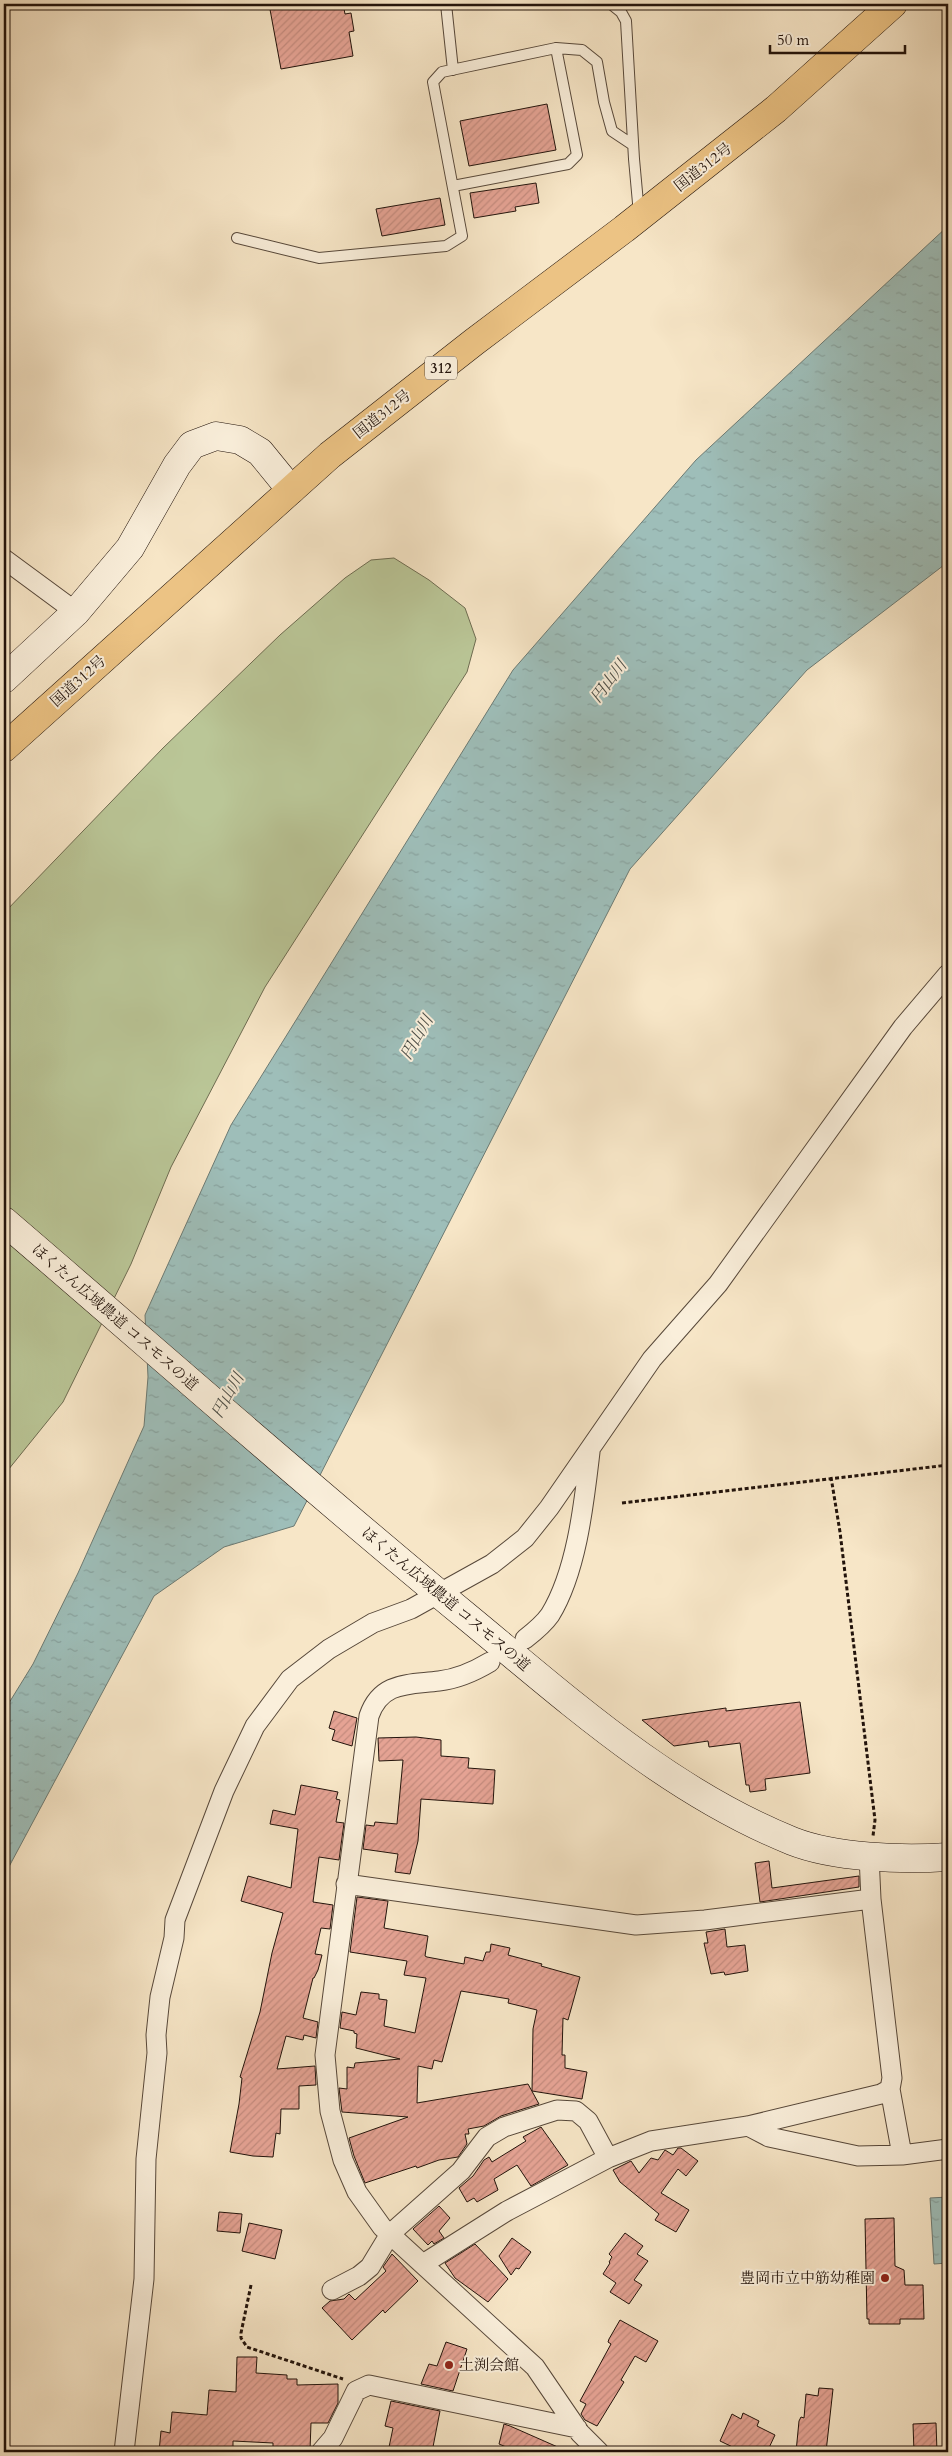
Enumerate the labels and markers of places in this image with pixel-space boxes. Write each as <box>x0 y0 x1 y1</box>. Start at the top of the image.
place label: 豊岡市立中筋幼稚園 <box>740 2268 875 2288</box>
marker: 豊岡市立中筋幼稚園 <box>879 2272 891 2284</box>
place label: 土渕会館 <box>459 2355 519 2375</box>
marker: 土渕会館 <box>443 2359 455 2371</box>

